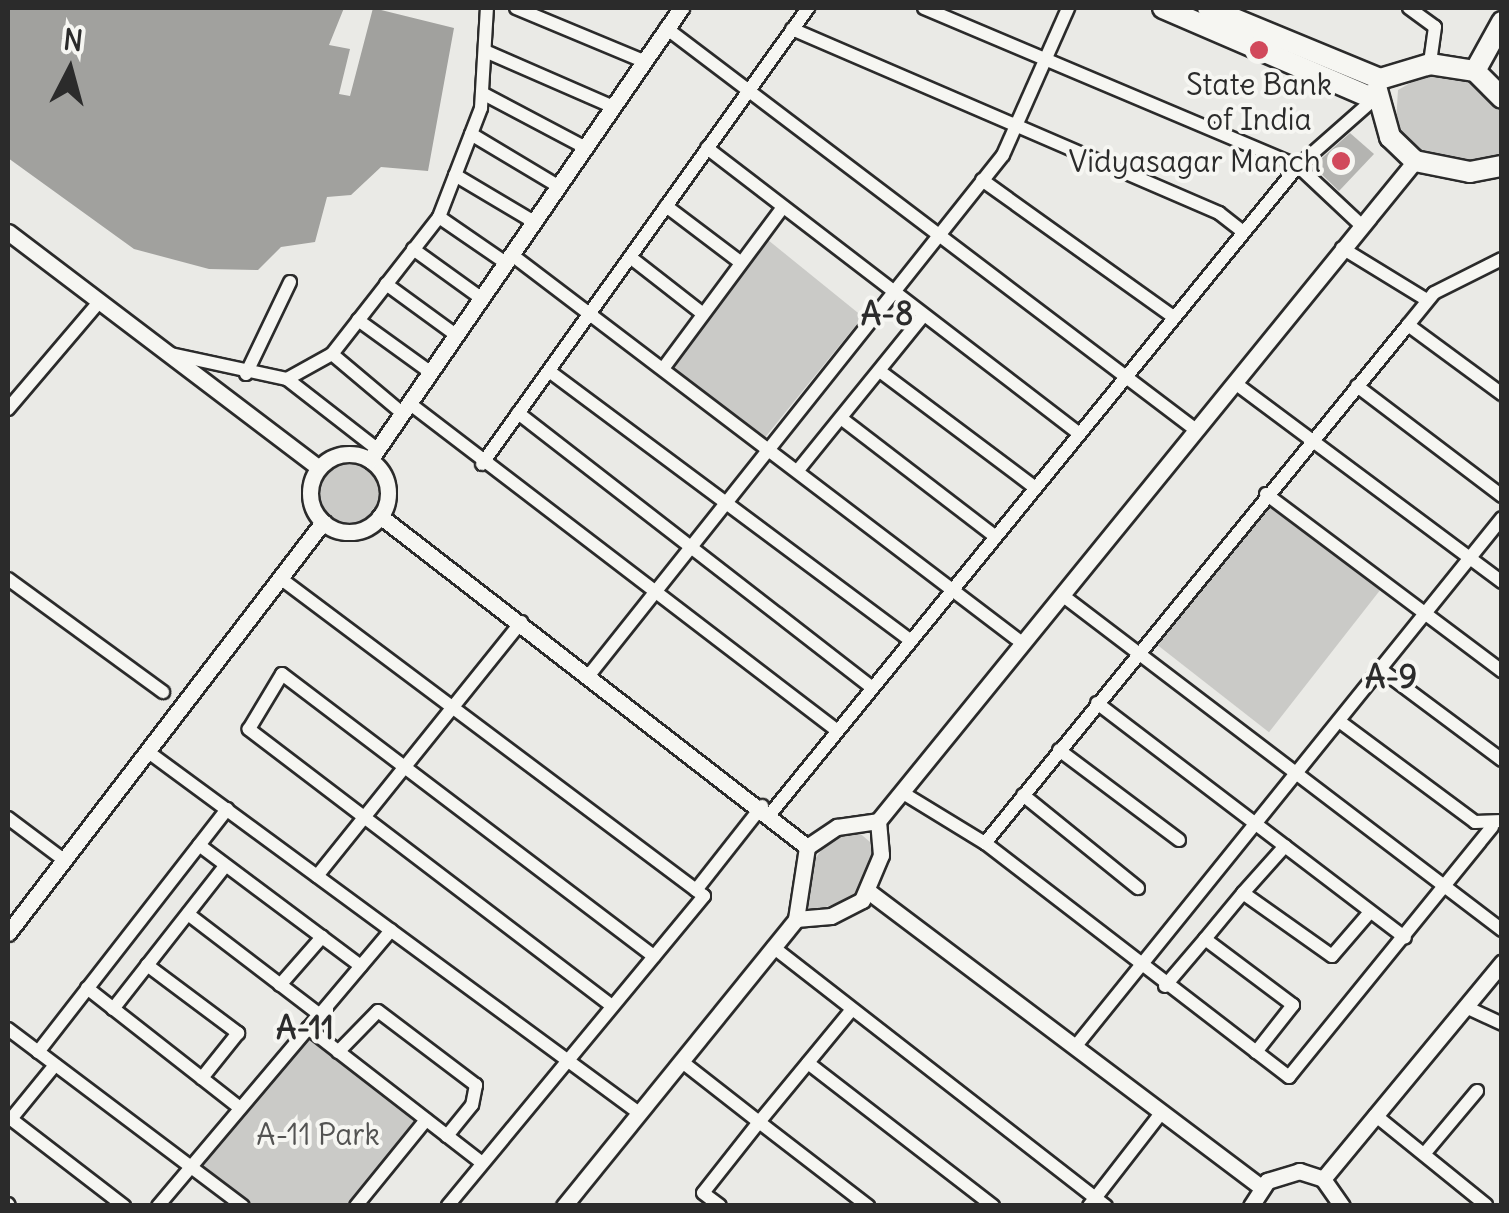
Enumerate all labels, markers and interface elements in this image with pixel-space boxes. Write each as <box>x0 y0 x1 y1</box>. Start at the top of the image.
north arrow <box>20 20 120 120</box>
text: N <box>62 21 85 59</box>
marker: State Bank of India <box>1248 39 1270 61</box>
place label: State Bank of India <box>1186 66 1332 136</box>
place label: Vidyasagar Manch <box>1069 143 1321 179</box>
marker: Vidyasagar Manch <box>1330 150 1352 172</box>
district label: A-8 <box>861 295 913 333</box>
district label: A-9 <box>1365 658 1417 696</box>
district label: A-11 <box>276 1009 334 1047</box>
park label: A-11 Park <box>256 1116 380 1152</box>

